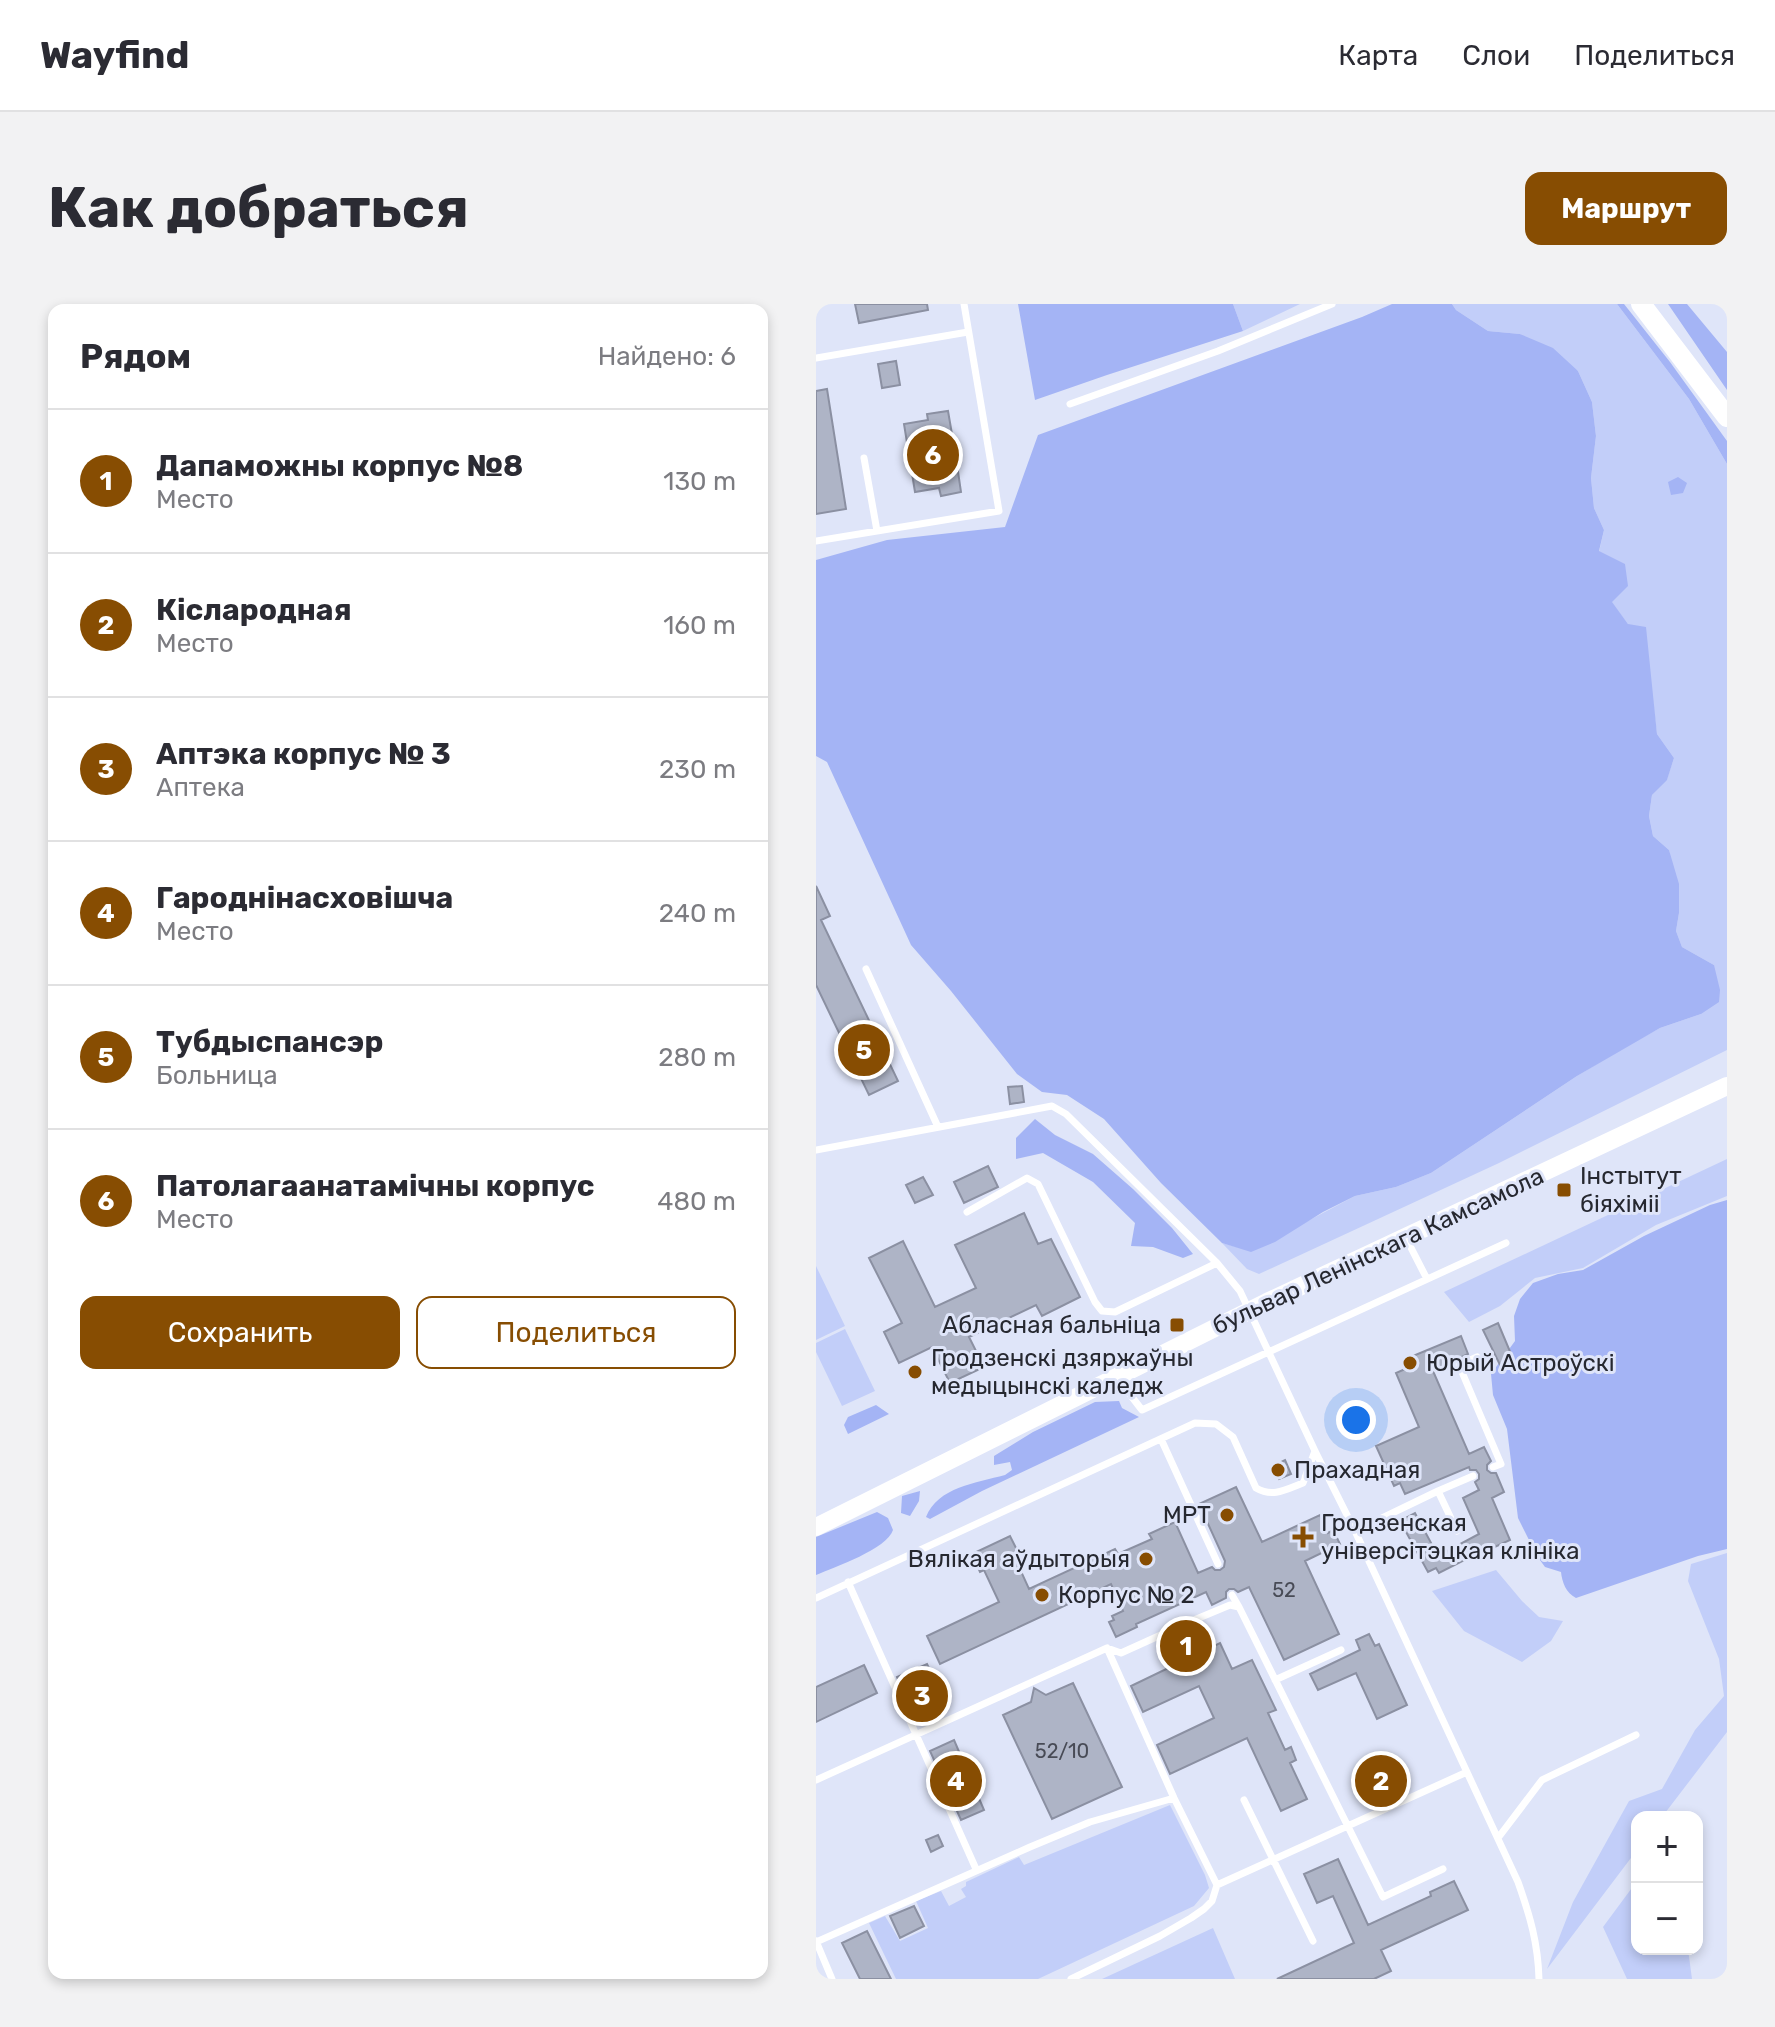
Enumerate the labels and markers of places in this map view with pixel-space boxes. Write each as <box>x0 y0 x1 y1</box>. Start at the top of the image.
pin: 6 <box>907 425 959 485</box>
pin: 5 <box>838 1020 890 1080</box>
place label: Інстытут біяхіміі <box>1580 1162 1681 1218</box>
marker: Інстытут біяхіміі <box>1555 1181 1573 1199</box>
place label: Абласная бальніца <box>942 1311 1161 1339</box>
marker: Абласная бальніца <box>1168 1316 1186 1334</box>
place label: Гродзенскі дзяржаўны медыцынскі каледж <box>931 1344 1193 1400</box>
place label: Юрый Астроўскі <box>1426 1349 1614 1377</box>
marker: Юрый Астроўскі <box>1401 1354 1419 1372</box>
marker: Гродзенскі дзяржаўны медыцынскі каледж <box>906 1363 924 1381</box>
place label: Прахадная <box>1294 1456 1420 1484</box>
marker: Прахадная <box>1269 1461 1287 1479</box>
place label: МРТ <box>1163 1501 1211 1529</box>
marker: МРТ <box>1218 1506 1236 1524</box>
place label: Гродзенская універсітэцкая клініка <box>1321 1509 1579 1565</box>
marker: Гродзенская універсітэцкая клініка <box>1292 1526 1314 1548</box>
place label: Вялікая аўдыторыя <box>908 1545 1130 1573</box>
marker: Вялікая аўдыторыя <box>1137 1550 1155 1568</box>
place label: Корпус № 2 <box>1058 1581 1195 1609</box>
marker: Корпус № 2 <box>1033 1586 1051 1604</box>
pin: 1 <box>1160 1616 1212 1676</box>
pin: 3 <box>896 1666 948 1726</box>
pin: 4 <box>930 1751 982 1811</box>
pin: 2 <box>1355 1751 1407 1811</box>

